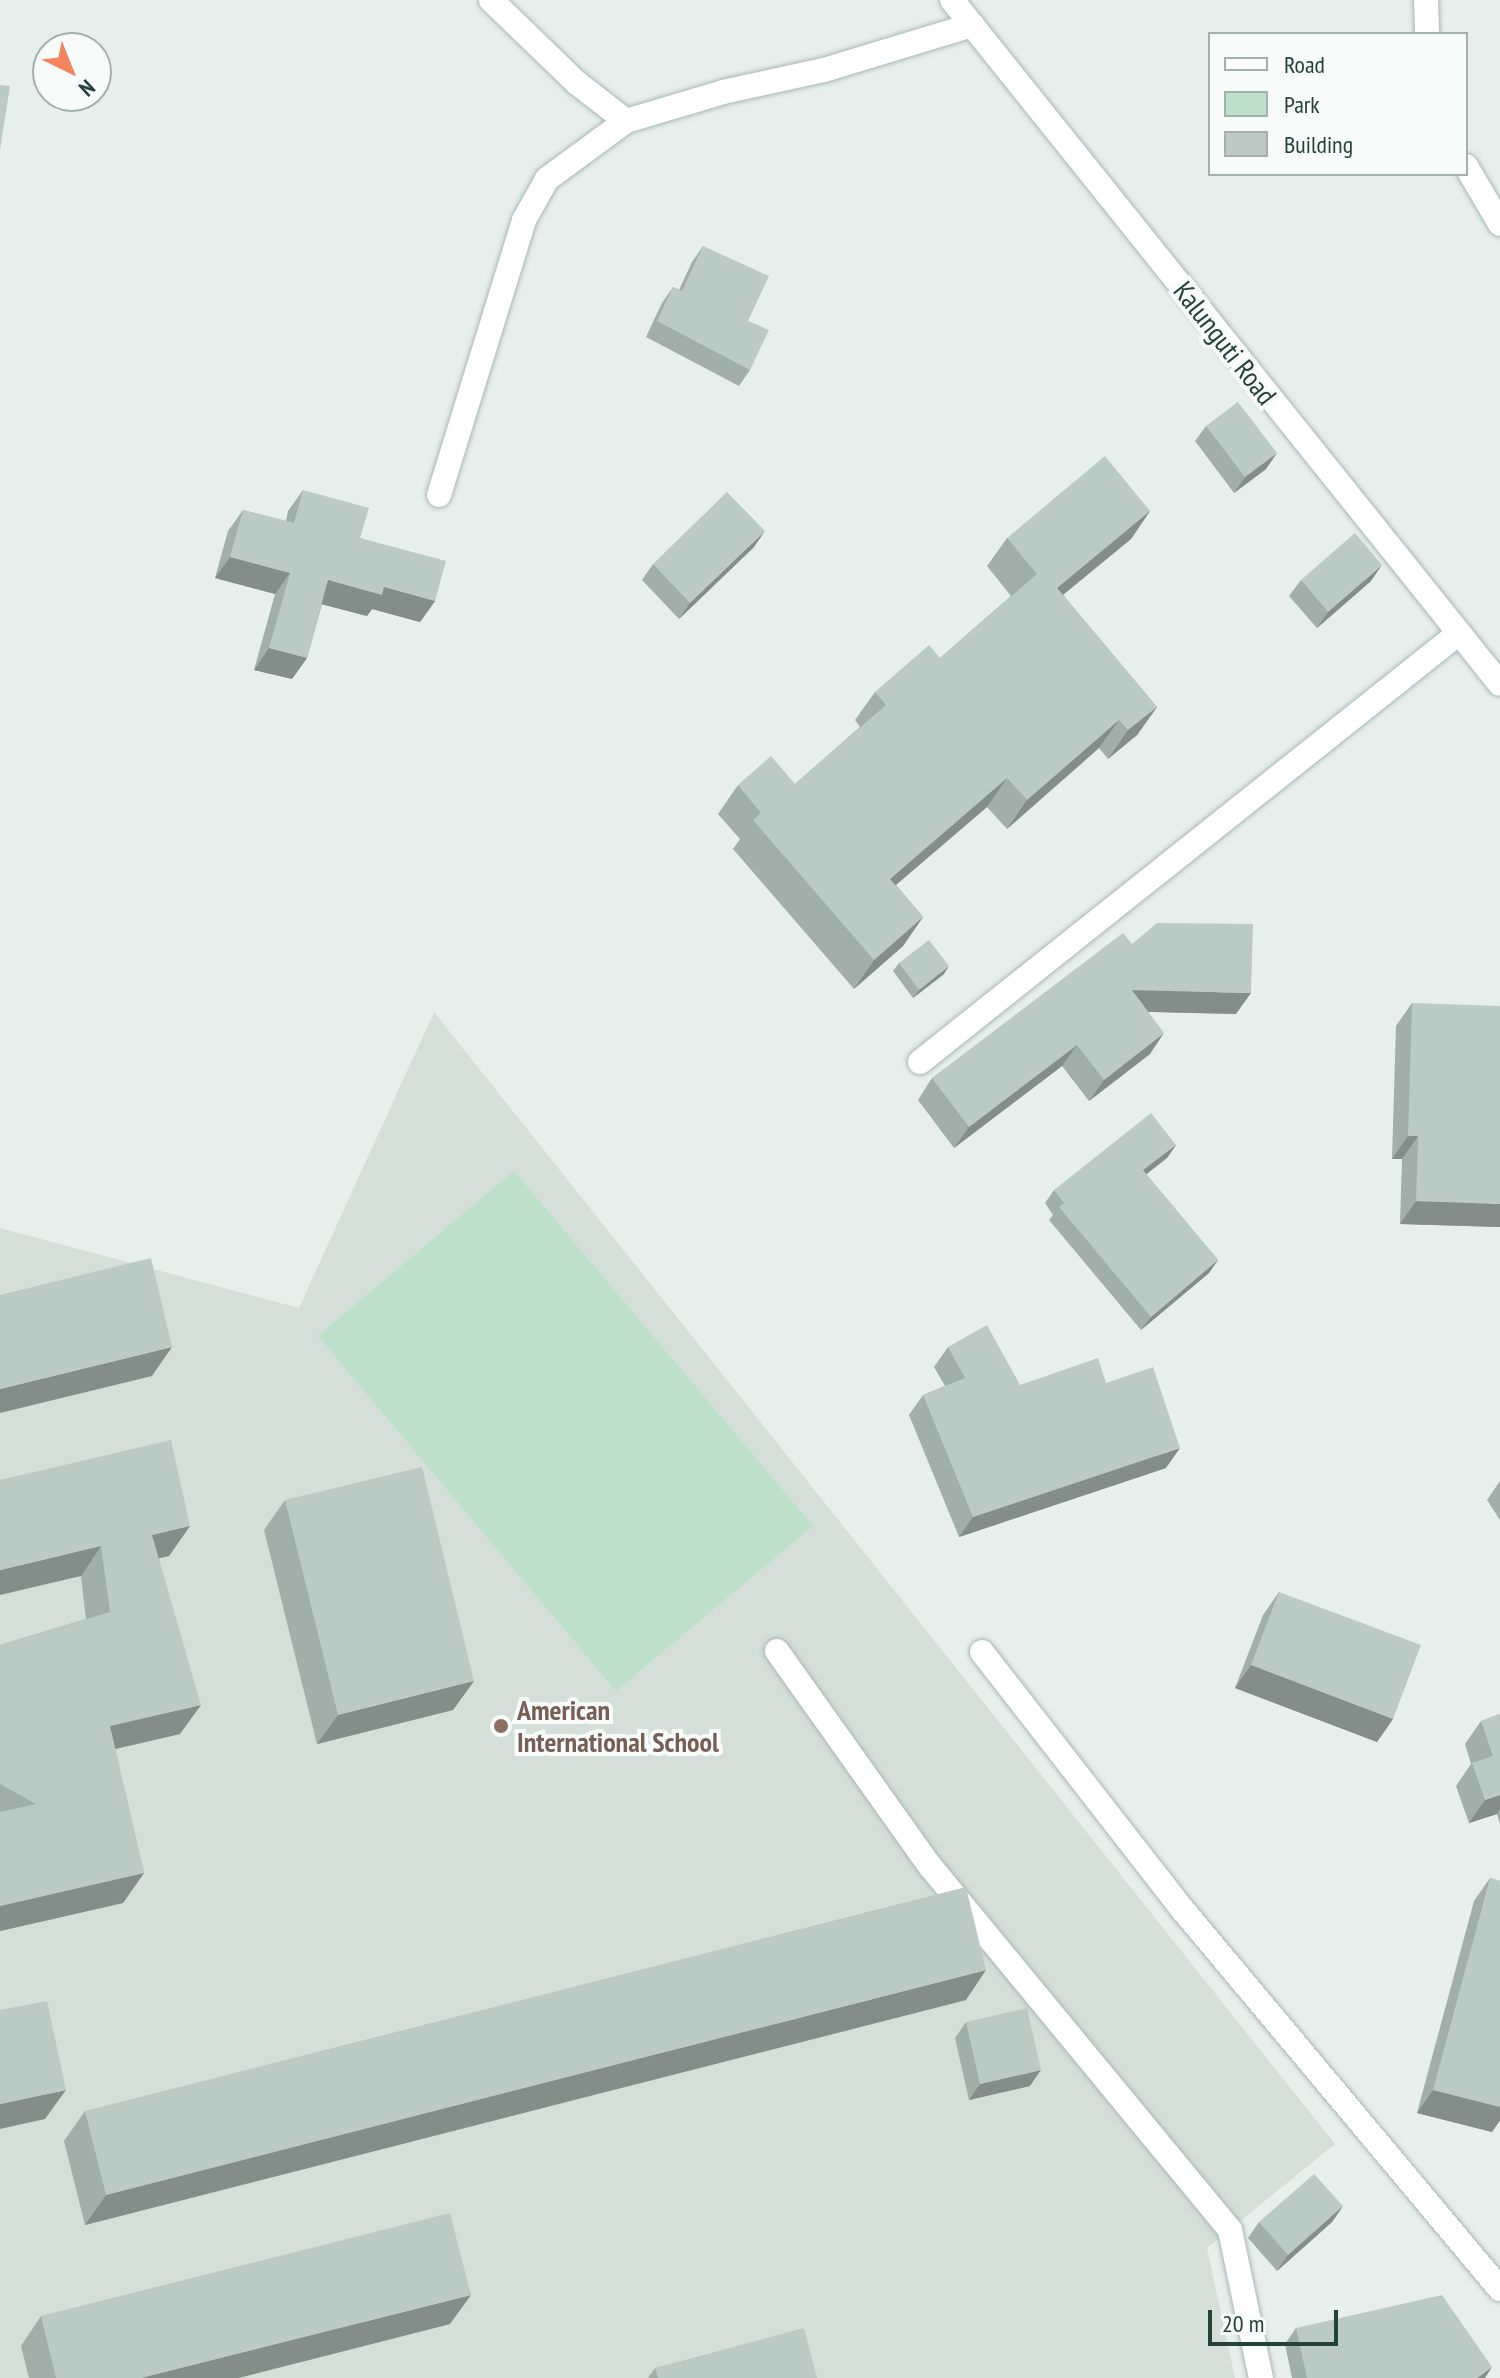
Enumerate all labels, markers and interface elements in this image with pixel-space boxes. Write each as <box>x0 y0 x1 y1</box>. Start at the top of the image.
north arrow <box>32 32 112 112</box>
legend <box>1208 32 1468 176</box>
text: Road <box>1284 49 1325 80</box>
text: N <box>73 74 101 102</box>
text: Park <box>1284 89 1320 120</box>
text: Building <box>1284 129 1353 160</box>
street label: Kalunguti Road <box>1166 275 1284 411</box>
place label: American International School <box>517 1693 719 1759</box>
marker: American International School <box>492 1717 510 1735</box>
scale bar <box>1212 2294 1342 2344</box>
text: 20 m <box>1222 2308 1264 2339</box>

